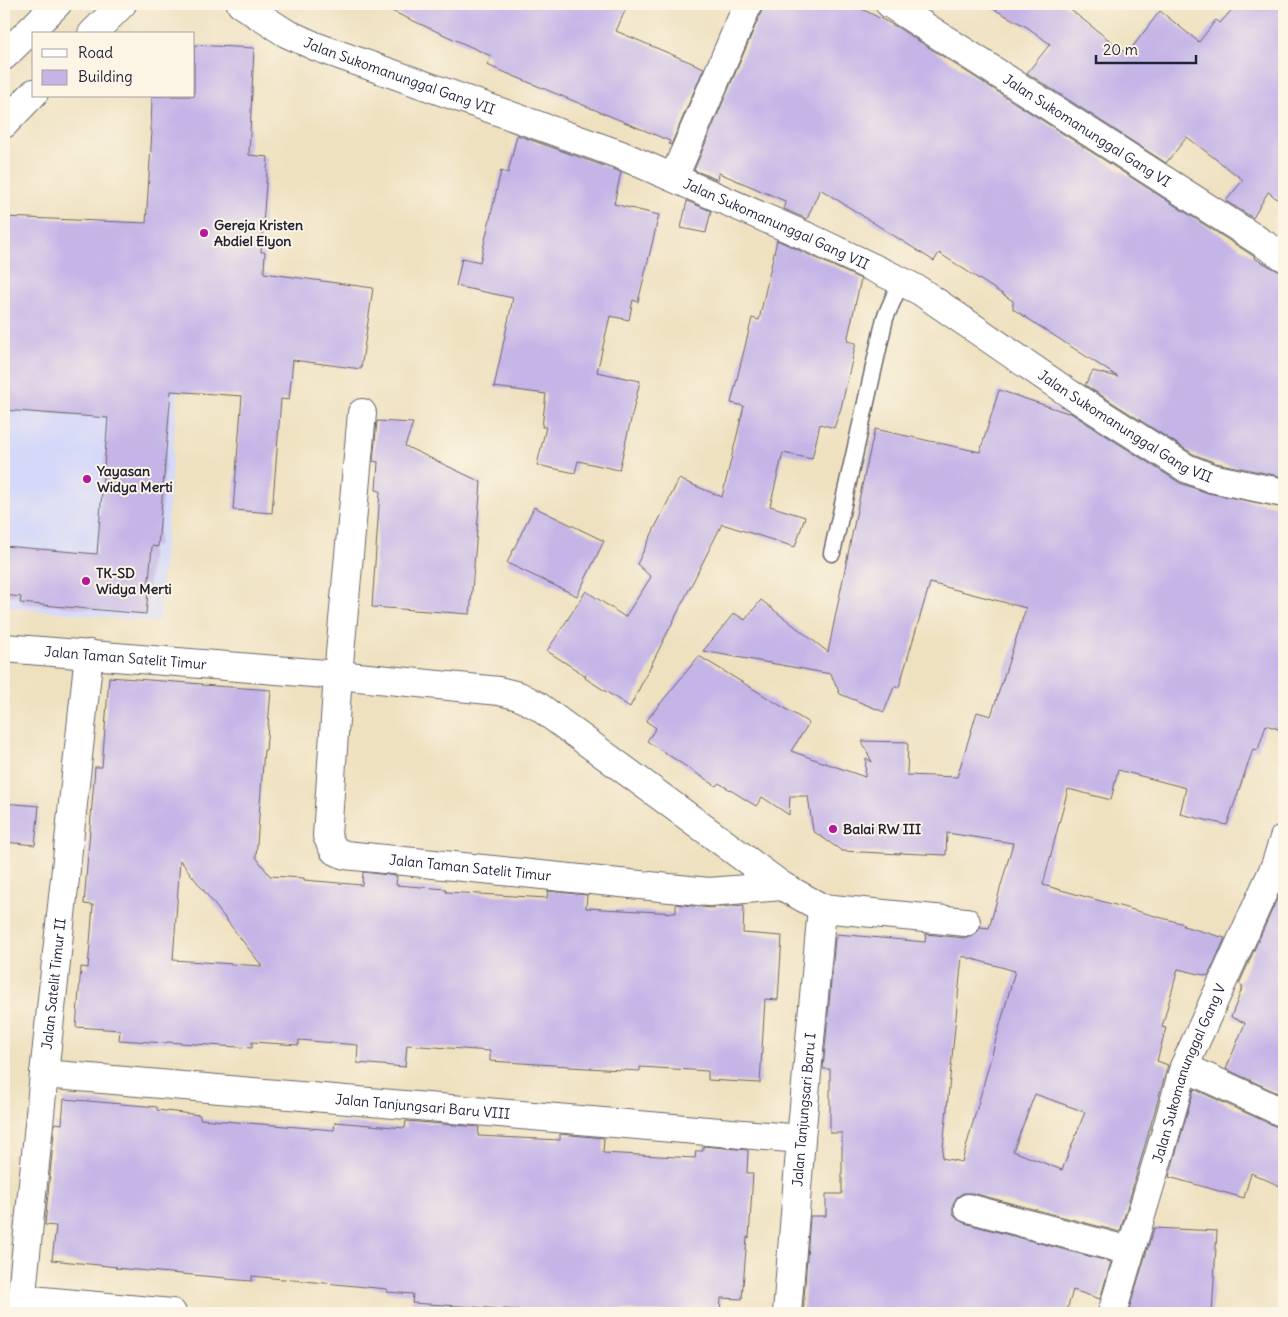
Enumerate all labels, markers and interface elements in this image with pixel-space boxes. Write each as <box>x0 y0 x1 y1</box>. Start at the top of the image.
legend <box>32 32 195 98</box>
scale bar <box>1096 32 1196 64</box>
street label: Jalan Sukomanunggal Gang VII <box>301 33 497 119</box>
text: 20 m <box>1103 40 1138 59</box>
text: Road <box>78 43 113 62</box>
text: Building <box>78 67 133 86</box>
street label: Jalan Sukomanunggal Gang VI <box>1000 70 1174 191</box>
street label: Jalan Sukomanunggal Gang VII <box>681 174 872 274</box>
place label: Gereja Kristen Abdiel Elyon <box>214 216 303 250</box>
marker: Gereja Kristen Abdiel Elyon <box>198 227 210 239</box>
street label: Jalan Sukomanunggal Gang VII <box>1035 366 1215 487</box>
place label: Yayasan Widya Merti <box>96 462 173 496</box>
marker: Yayasan Widya Merti <box>81 473 93 485</box>
place label: TK-SD Widya Merti <box>96 564 172 598</box>
marker: TK-SD Widya Merti <box>80 575 92 587</box>
street label: Jalan Taman Satelit Timur <box>44 642 208 673</box>
place label: Balai RW III <box>843 820 921 838</box>
marker: Balai RW III <box>827 823 839 835</box>
street label: Jalan Taman Satelit Timur <box>388 851 552 885</box>
street label: Jalan Satelit Timur II <box>38 917 70 1050</box>
street label: Jalan Sukomanunggal Gang V <box>1148 981 1230 1165</box>
street label: Jalan Tanjungsari Baru I <box>788 1032 820 1187</box>
street label: Jalan Tanjungsari Baru VIII <box>334 1090 511 1123</box>

